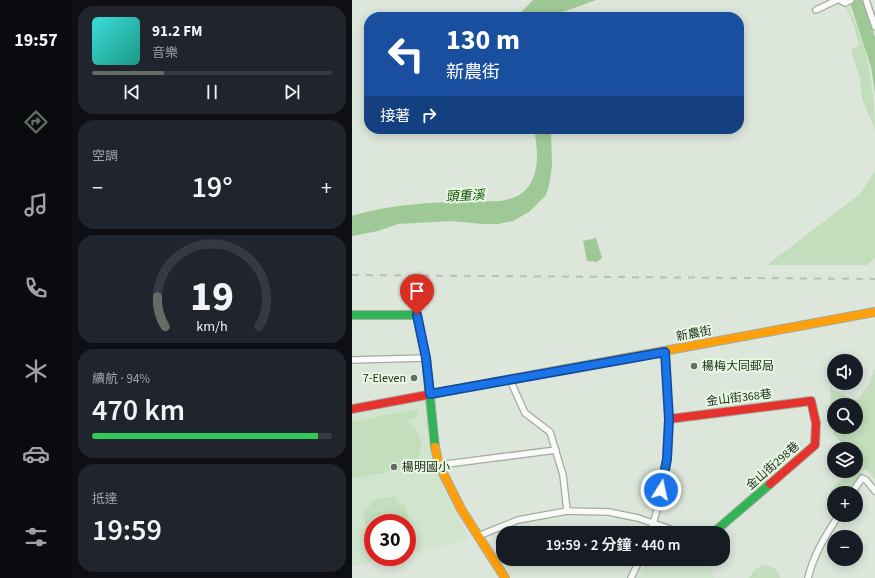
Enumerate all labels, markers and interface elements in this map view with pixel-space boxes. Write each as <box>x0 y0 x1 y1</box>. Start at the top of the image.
text: 130 m <box>446 20 520 60</box>
text: 91.2 FM <box>152 21 203 42</box>
text: 19:57 <box>14 28 58 53</box>
icon: left <box>380 28 432 80</box>
text: 音樂 <box>152 44 178 62</box>
text: 新農街 <box>446 60 500 85</box>
icon: previous <box>121 81 143 103</box>
icon: pause <box>201 81 223 103</box>
icon: next <box>281 81 303 103</box>
icon: right <box>418 104 440 126</box>
text: 接著 <box>380 106 410 127</box>
icon: directions <box>22 108 50 136</box>
text: 空調 <box>92 147 118 165</box>
text: 19° <box>191 166 233 209</box>
text: − <box>92 172 103 204</box>
text: + <box>321 172 332 204</box>
water label: 頭重溪 <box>445 186 487 206</box>
icon: music <box>22 191 50 219</box>
text: 19 <box>190 267 234 327</box>
icon: phone <box>22 274 50 302</box>
pin <box>400 274 434 315</box>
icon: arrive <box>406 280 428 302</box>
text: km/h <box>196 316 228 337</box>
street label: 新農街 <box>675 322 713 346</box>
map controls <box>827 354 863 566</box>
button: sound <box>827 354 863 390</box>
icon: climate <box>22 357 50 385</box>
place label: 楊梅大同郵局 <box>702 358 774 375</box>
marker: 楊梅大同郵局 <box>689 361 699 371</box>
text: 續航 · 94% <box>92 370 150 388</box>
place label: 7-Eleven <box>363 370 406 387</box>
marker: 7-Eleven <box>409 373 419 383</box>
street label: 金山街368巷 <box>705 386 773 410</box>
text: 470 km <box>92 389 185 432</box>
button: search <box>827 398 863 434</box>
street label: 金山街298巷 <box>743 438 803 494</box>
icon: car <box>22 440 50 468</box>
button: layers <box>827 442 863 478</box>
place label: 楊明國小 <box>402 459 450 476</box>
marker: 楊明國小 <box>389 462 399 472</box>
position arrow <box>640 469 682 511</box>
button: + <box>827 486 863 522</box>
text: 抵達 <box>92 490 118 508</box>
text: 19:59 <box>92 509 162 552</box>
speed limit sign: 30 <box>364 514 416 566</box>
icon: filters <box>22 523 50 551</box>
button: − <box>827 530 863 566</box>
text: 19:59 · 2 分鐘 · 440 m <box>546 535 680 556</box>

